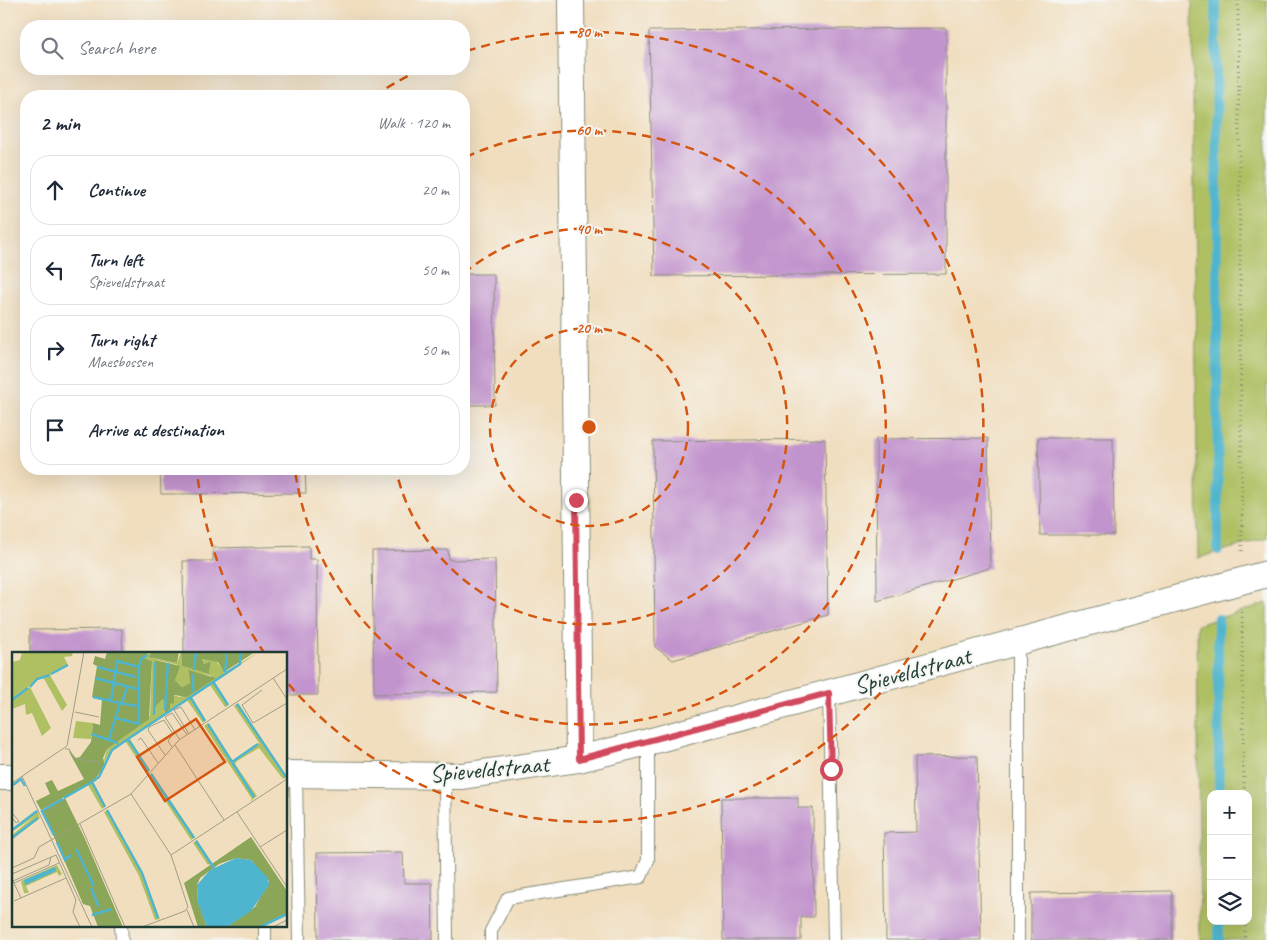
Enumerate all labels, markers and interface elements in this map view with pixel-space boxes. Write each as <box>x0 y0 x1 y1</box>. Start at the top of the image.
search box <box>20 20 470 75</box>
text: 80 m <box>576 23 603 42</box>
icon: search <box>38 34 66 62</box>
text: Search here <box>78 36 155 60</box>
text: 2 min <box>40 110 80 136</box>
text: Walk · 120 m <box>378 113 450 133</box>
text: 60 m <box>576 121 603 140</box>
icon: ahead <box>41 176 69 204</box>
text: Continue <box>88 178 145 202</box>
text: 20 m <box>422 180 449 200</box>
text: 40 m <box>576 220 603 239</box>
text: Turn left <box>88 248 143 272</box>
icon: left <box>41 256 69 284</box>
text: 50 m <box>422 260 449 280</box>
text: Spieveldstraat <box>88 272 165 292</box>
text: 20 m <box>576 319 603 338</box>
text: Turn right <box>88 328 155 352</box>
icon: right <box>41 336 69 364</box>
text: 50 m <box>422 340 449 360</box>
text: Maesbossen <box>88 352 153 372</box>
icon: arrive <box>41 416 69 444</box>
text: Arrive at destination <box>88 418 224 442</box>
centre of rings <box>580 418 598 436</box>
route end <box>565 489 588 512</box>
street label: Spieveldstraat <box>850 639 977 702</box>
inset map <box>12 652 288 928</box>
street label: Spieveldstraat <box>428 748 553 790</box>
route start <box>820 758 843 781</box>
map controls <box>1207 790 1252 925</box>
button: + <box>1207 790 1252 835</box>
button: − <box>1207 835 1252 880</box>
button: layers <box>1207 880 1252 925</box>

